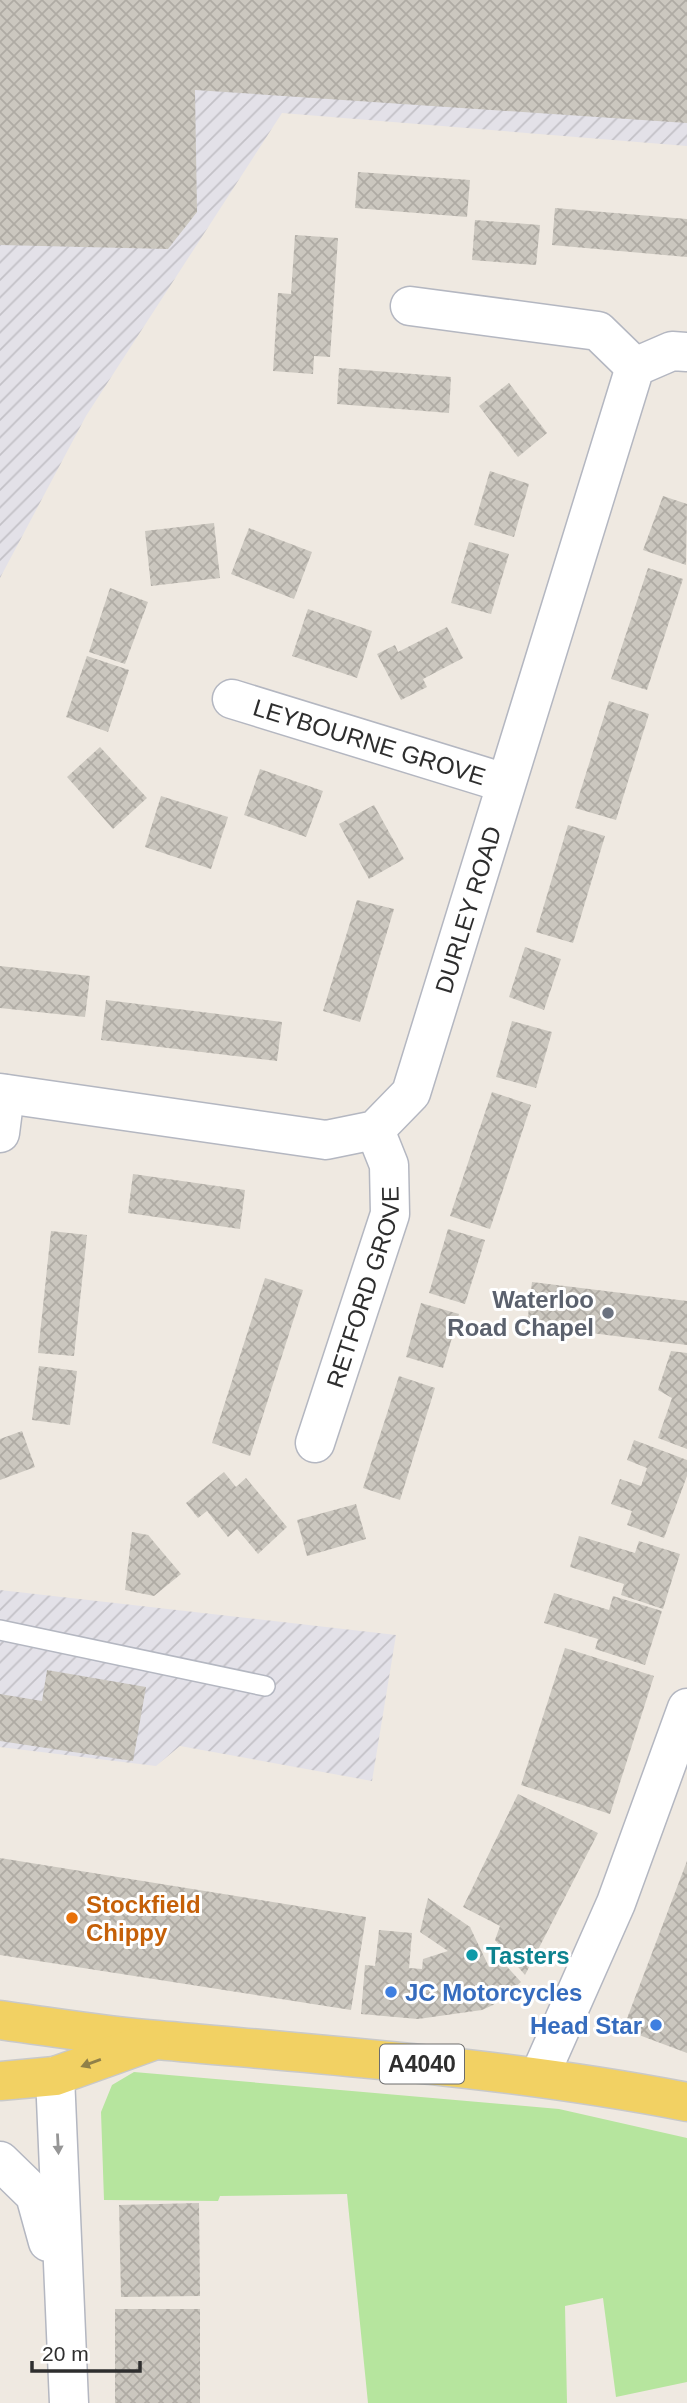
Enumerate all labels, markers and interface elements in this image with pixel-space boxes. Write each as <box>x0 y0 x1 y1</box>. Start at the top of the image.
street label: LEYBOURNE GROVE <box>250 693 489 790</box>
street label: DURLEY ROAD <box>429 823 506 996</box>
street label: RETFORD GROVE <box>321 1186 404 1391</box>
place label: Waterloo Road Chapel <box>447 1286 594 1341</box>
marker: Waterloo Road Chapel <box>600 1305 616 1321</box>
place label: Stockfield Chippy <box>86 1891 201 1946</box>
marker: Stockfield Chippy <box>64 1910 80 1926</box>
place label: Tasters <box>486 1942 570 1969</box>
marker: Tasters <box>464 1947 480 1963</box>
place label: JC Motorcycles <box>405 1979 582 2006</box>
marker: JC Motorcycles <box>383 1984 399 2000</box>
place label: Head Star <box>530 2012 642 2039</box>
marker: Head Star <box>648 2017 664 2033</box>
road number: A4040 <box>380 2044 464 2084</box>
one-way arrow <box>81 2058 102 2069</box>
one-way arrow <box>53 2133 64 2155</box>
scale bar <box>32 2330 140 2374</box>
text: 20 m <box>42 2342 89 2365</box>

